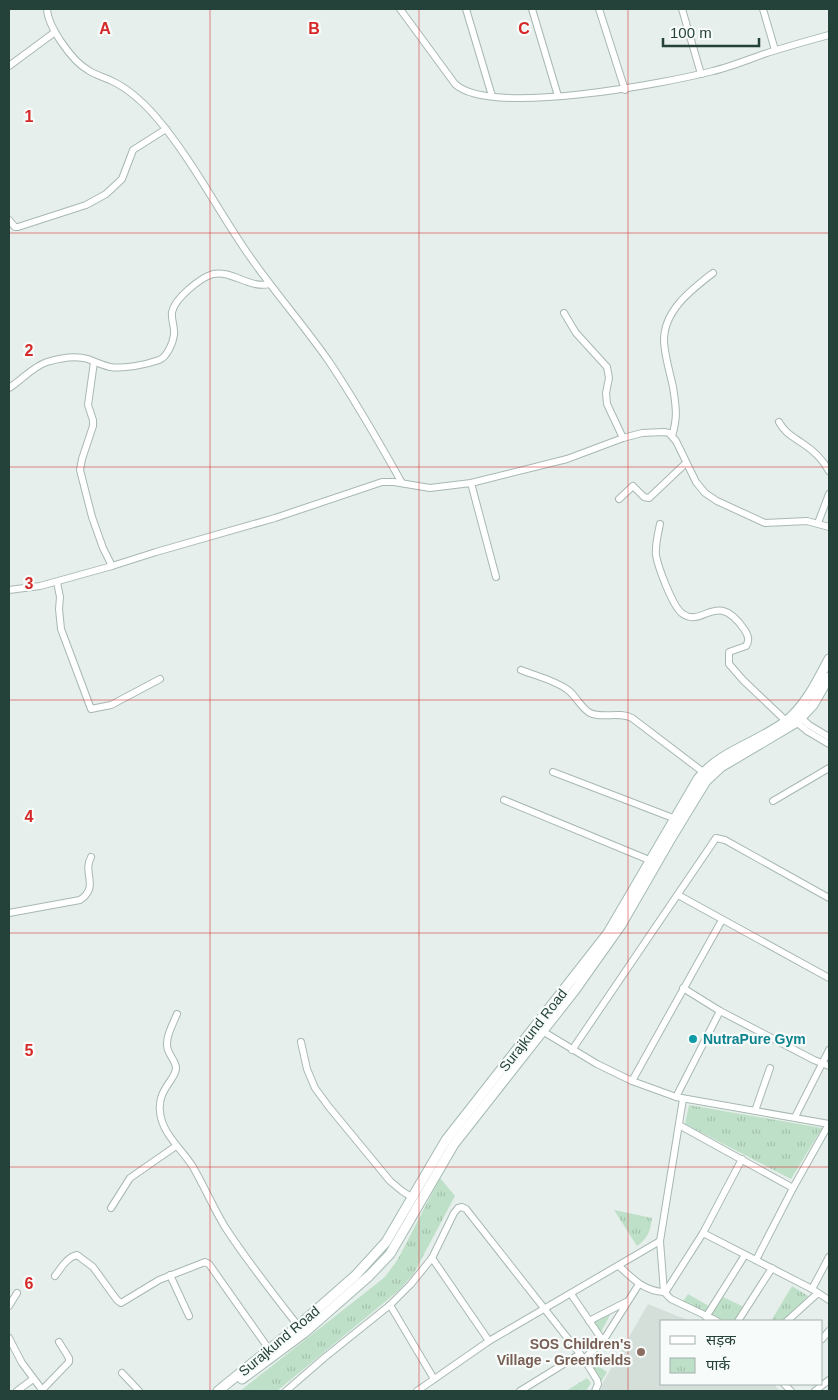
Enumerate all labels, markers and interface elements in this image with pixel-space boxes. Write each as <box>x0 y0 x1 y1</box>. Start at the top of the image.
scale bar <box>663 15 759 47</box>
text: A <box>99 20 111 37</box>
text: B <box>308 20 320 37</box>
text: C <box>518 20 530 37</box>
text: 100 m <box>670 24 712 41</box>
text: 1 <box>25 108 34 125</box>
text: 2 <box>25 342 34 359</box>
text: 3 <box>25 575 34 592</box>
text: 4 <box>25 808 34 825</box>
street label: Surajkund Road <box>496 986 570 1074</box>
place label: NutraPure Gym <box>703 1031 806 1047</box>
marker: NutraPure Gym <box>687 1033 699 1045</box>
text: 5 <box>25 1042 34 1059</box>
text: 6 <box>25 1275 34 1292</box>
street label: Surajkund Road <box>235 1303 323 1379</box>
legend <box>660 1320 823 1385</box>
text: सड़क <box>706 1331 736 1348</box>
place label: SOS Children's Village - Greenfields <box>497 1336 631 1368</box>
marker: SOS Children's Village - Greenfields <box>635 1346 647 1358</box>
text: पार्क <box>706 1356 730 1373</box>

